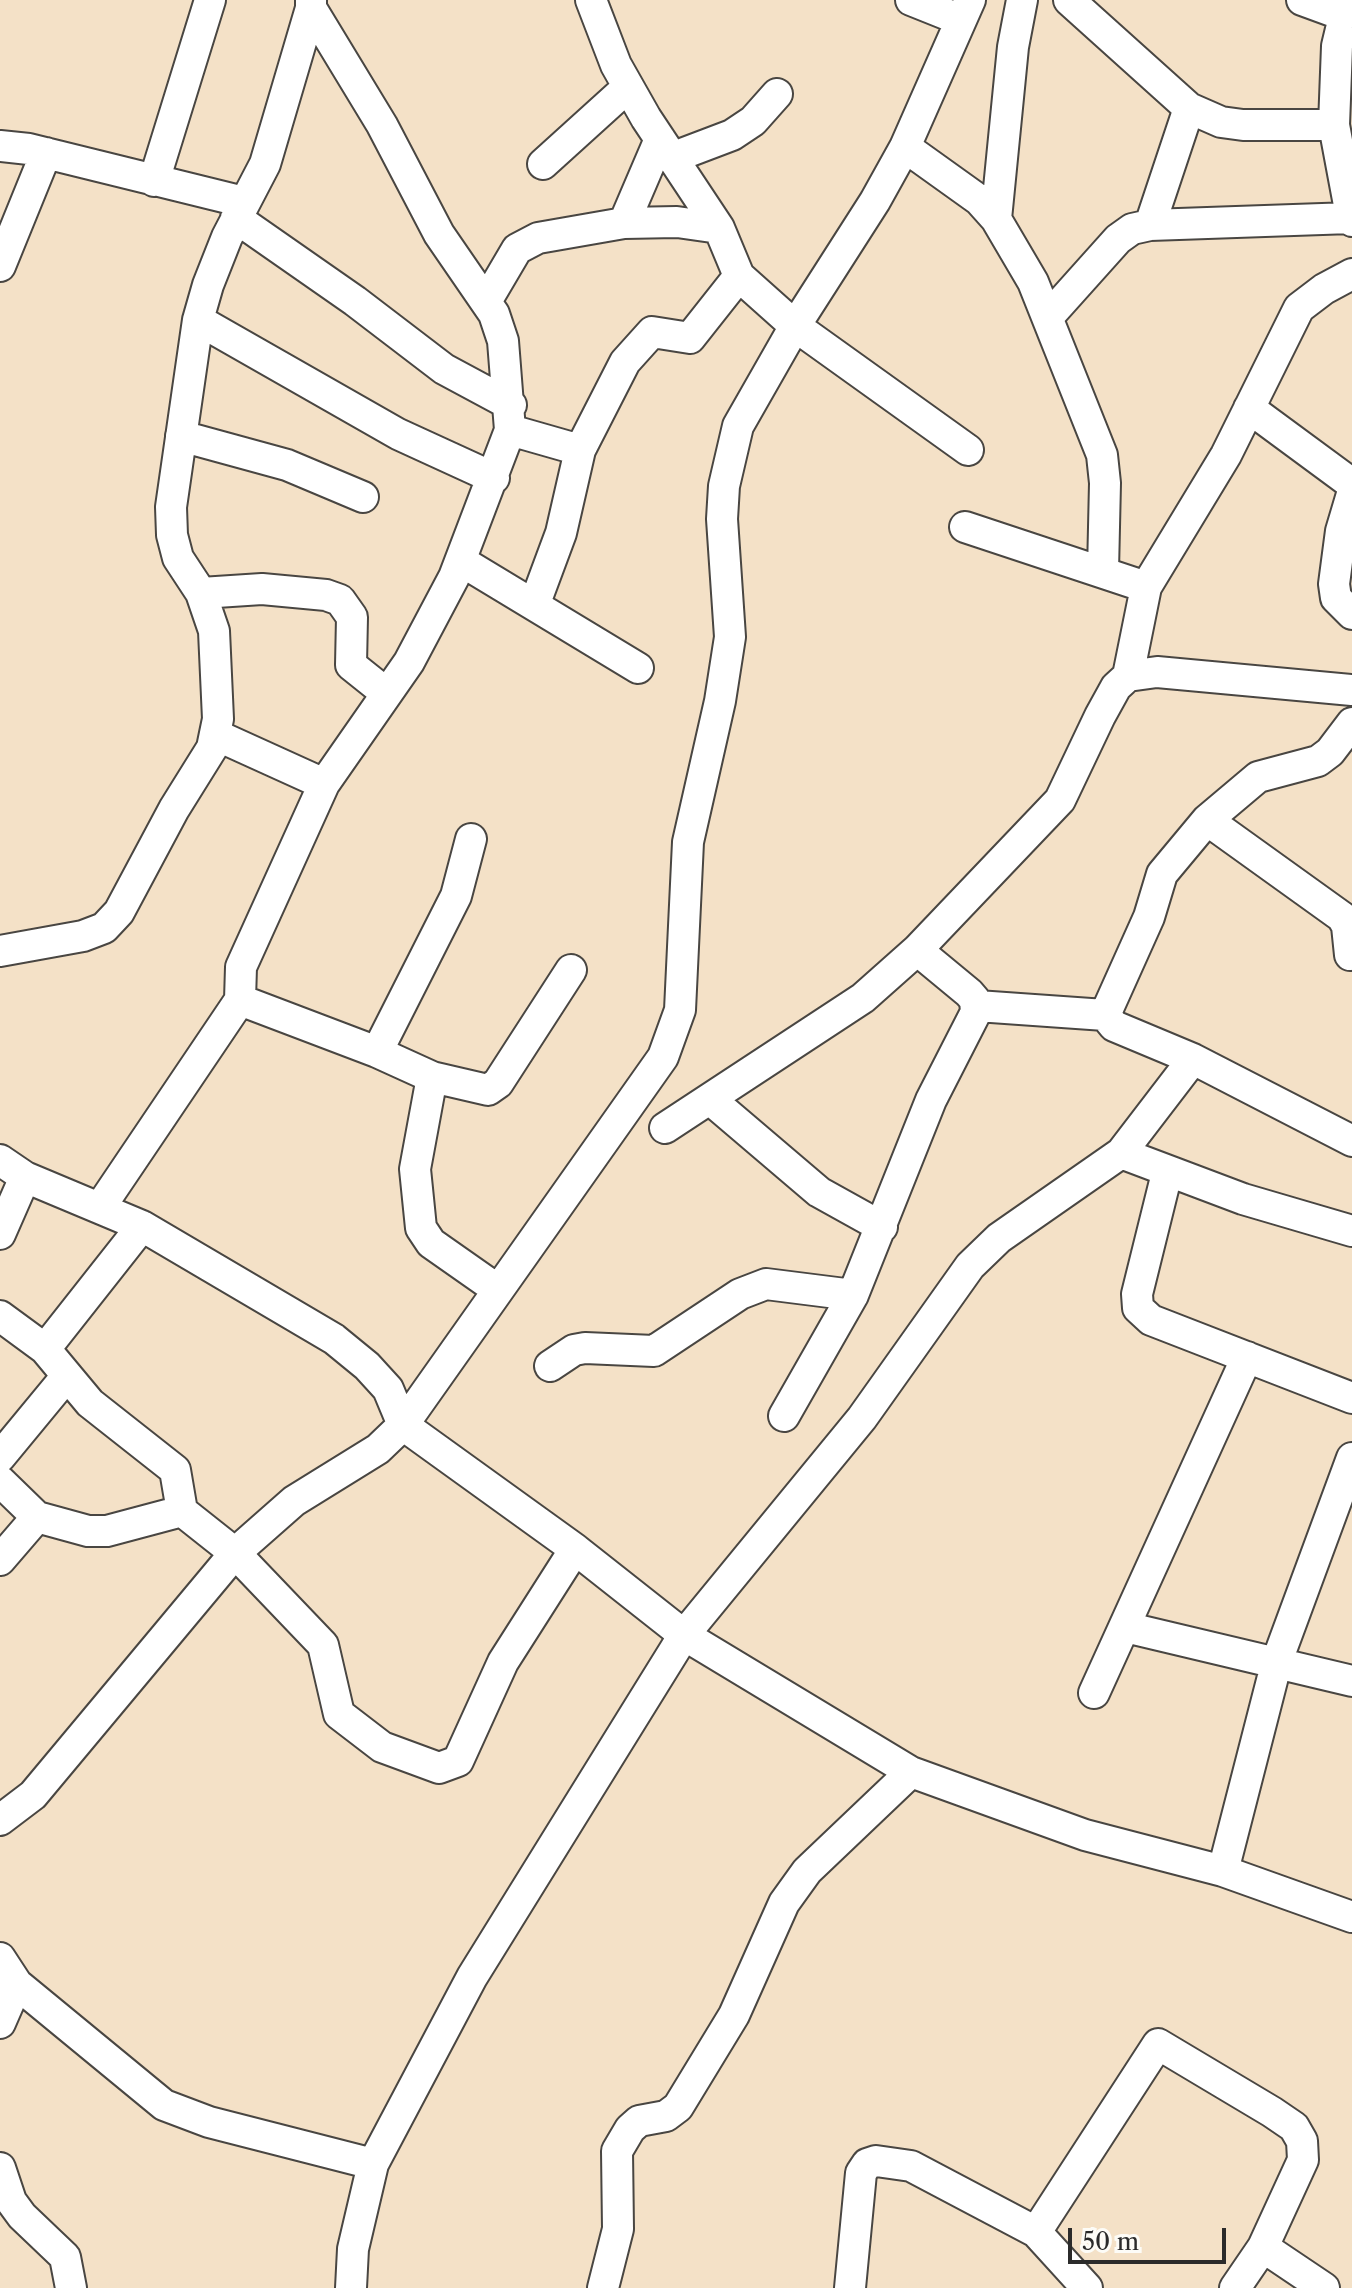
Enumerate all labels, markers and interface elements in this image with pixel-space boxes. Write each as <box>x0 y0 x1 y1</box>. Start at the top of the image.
scale bar <box>1072 2212 1230 2262</box>
text: 50 m <box>1082 2227 1139 2256</box>

